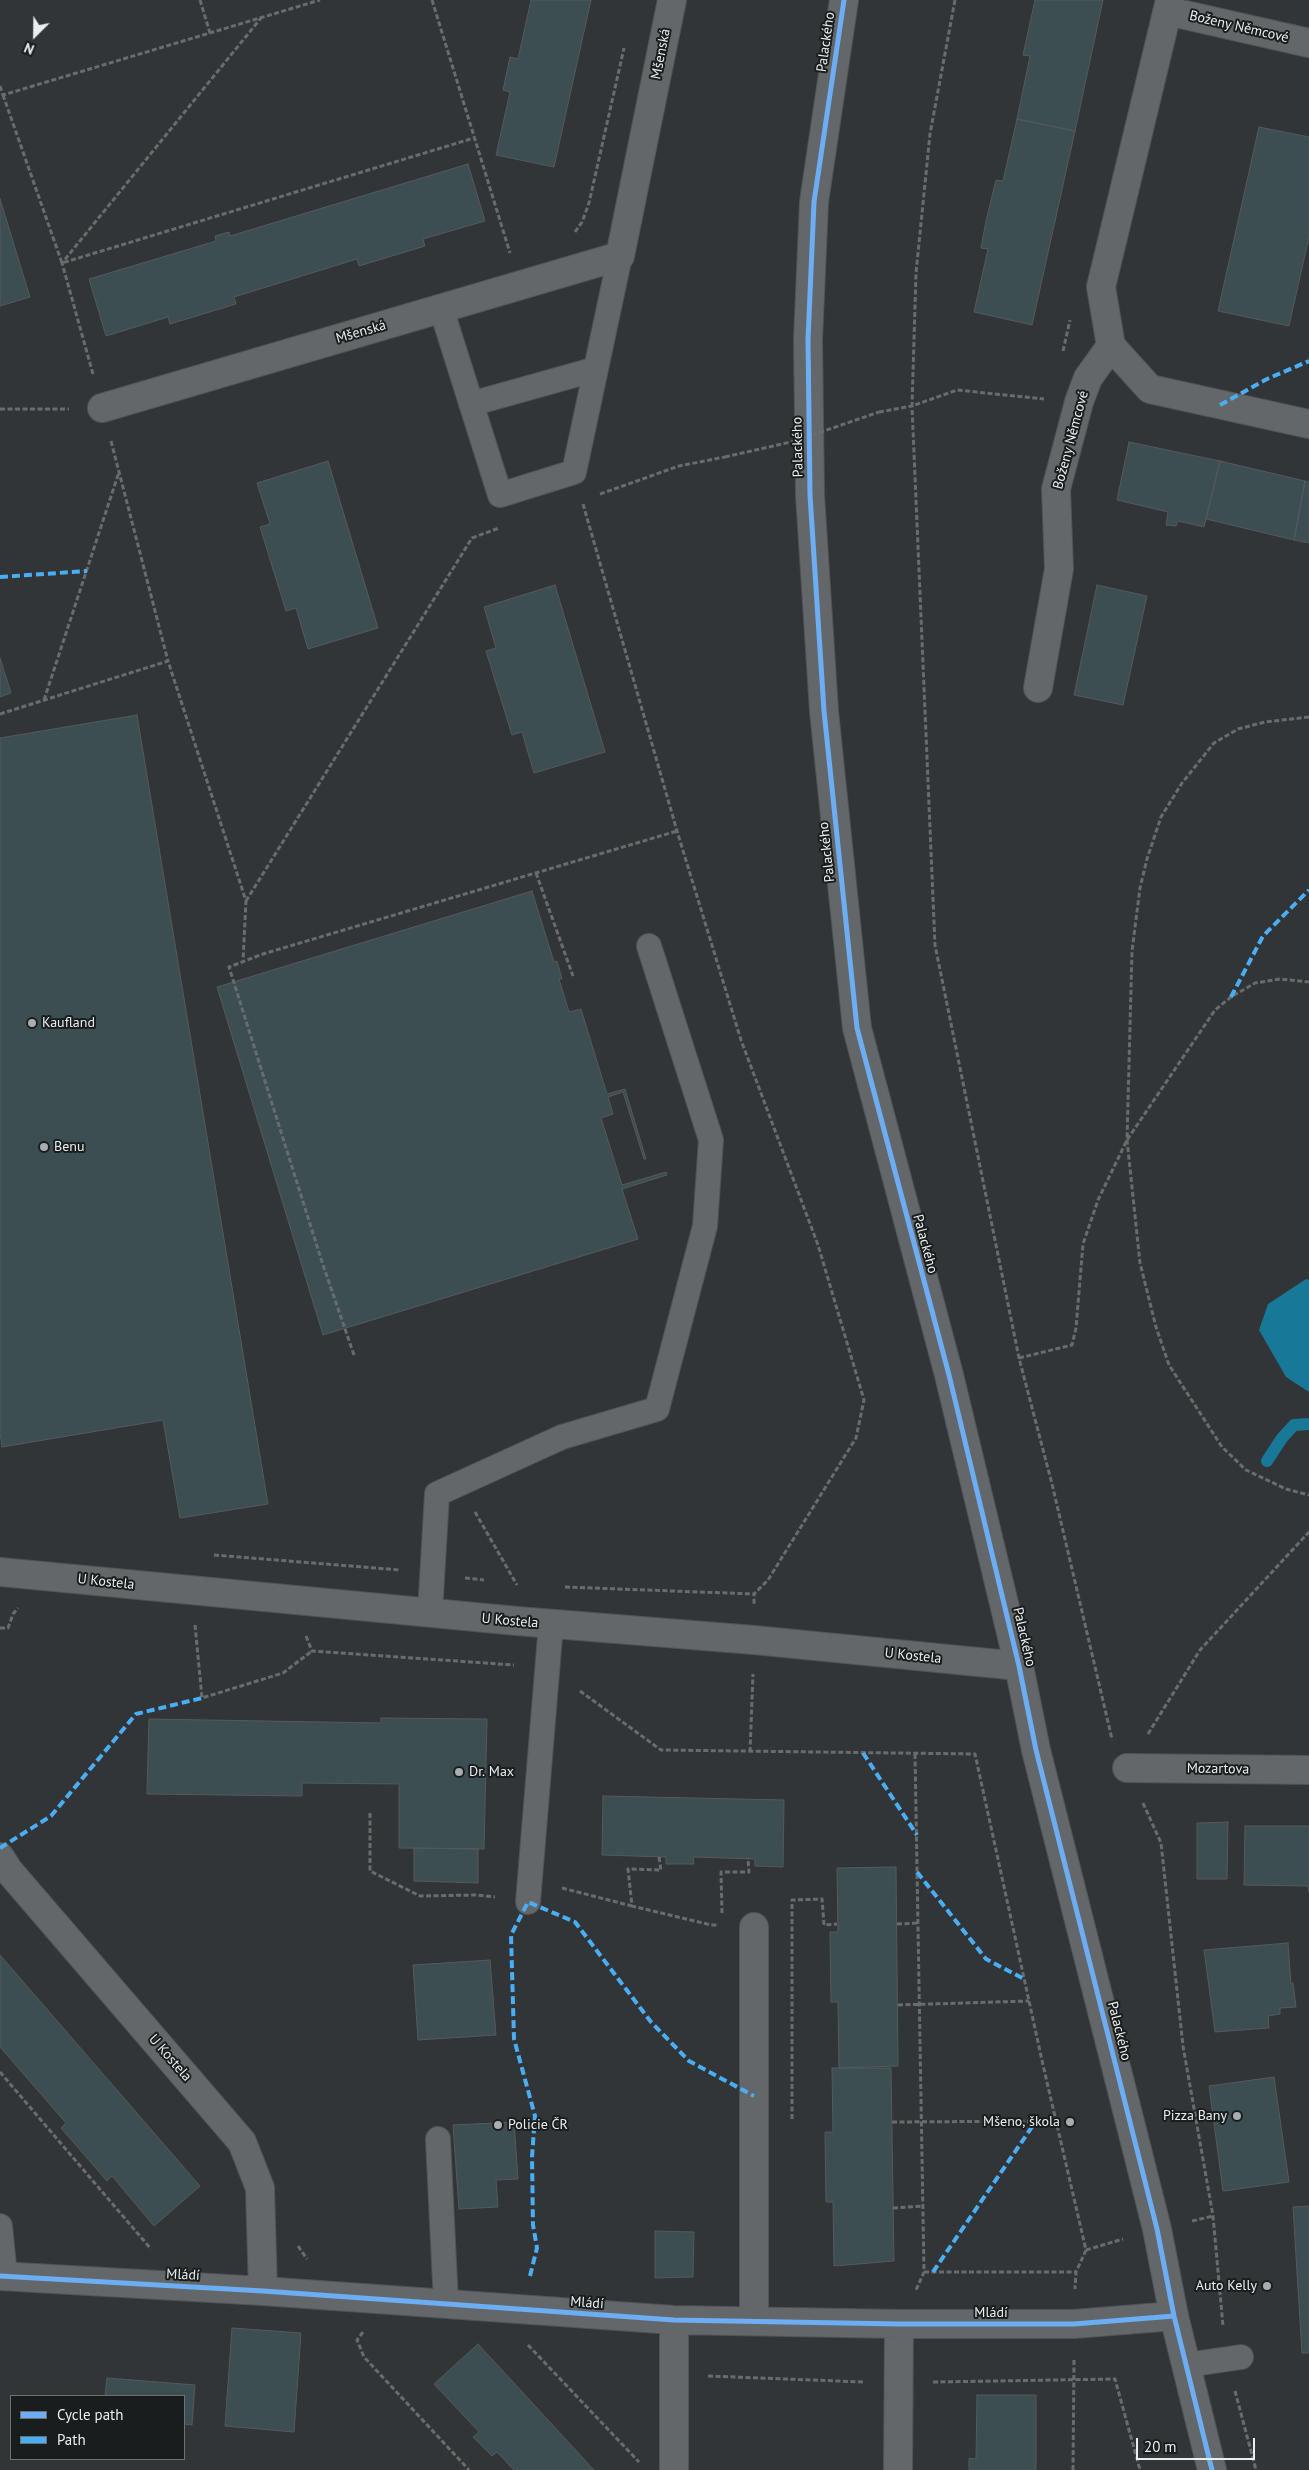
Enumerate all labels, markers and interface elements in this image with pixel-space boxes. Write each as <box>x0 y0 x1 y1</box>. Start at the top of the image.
street label: Boženy Němcové <box>1188 7 1290 47</box>
north arrow <box>10 10 60 60</box>
street label: Palackého <box>813 11 839 73</box>
street label: Mšenská <box>648 27 674 81</box>
text: N <box>21 39 37 59</box>
street label: Mšenská <box>334 317 388 347</box>
street label: Boženy Němcové <box>1050 389 1092 491</box>
street label: Palackého <box>789 417 807 477</box>
street label: Palackého <box>815 821 839 883</box>
place label: Kaufland <box>42 1015 95 1031</box>
marker: Kaufland <box>26 1017 38 1029</box>
place label: Benu <box>54 1139 84 1155</box>
marker: Benu <box>38 1141 50 1153</box>
street label: Palackého <box>909 1213 941 1275</box>
street label: U Kostela <box>77 1571 135 1593</box>
street label: Palackého <box>1009 1606 1039 1668</box>
street label: U Kostela <box>481 1610 539 1632</box>
street label: U Kostela <box>884 1645 942 1667</box>
street label: Mozartova <box>1187 1760 1249 1778</box>
place label: Dr. Max <box>469 1764 514 1780</box>
marker: Dr. Max <box>453 1766 465 1778</box>
street label: Palackého <box>1104 2000 1134 2062</box>
street label: U Kostela <box>145 2031 195 2085</box>
place label: Pizza Bany <box>1163 2108 1227 2124</box>
marker: Pizza Bany <box>1231 2110 1243 2122</box>
place label: Mšeno, škola <box>983 2114 1060 2130</box>
marker: Mšeno, škola <box>1064 2116 1076 2128</box>
place label: Policie ČR <box>508 2117 568 2133</box>
marker: Policie ČR <box>492 2119 504 2131</box>
street label: Mládí <box>166 2266 200 2284</box>
place label: Auto Kelly <box>1196 2278 1257 2294</box>
marker: Auto Kelly <box>1261 2280 1273 2292</box>
street label: Mládí <box>570 2293 604 2313</box>
street label: Mládí <box>974 2305 1008 2321</box>
legend <box>10 2395 185 2460</box>
text: Cycle path <box>57 2405 123 2424</box>
scale bar <box>1139 2428 1258 2460</box>
text: Path <box>57 2430 86 2449</box>
text: 20 m <box>1144 2437 1177 2456</box>

